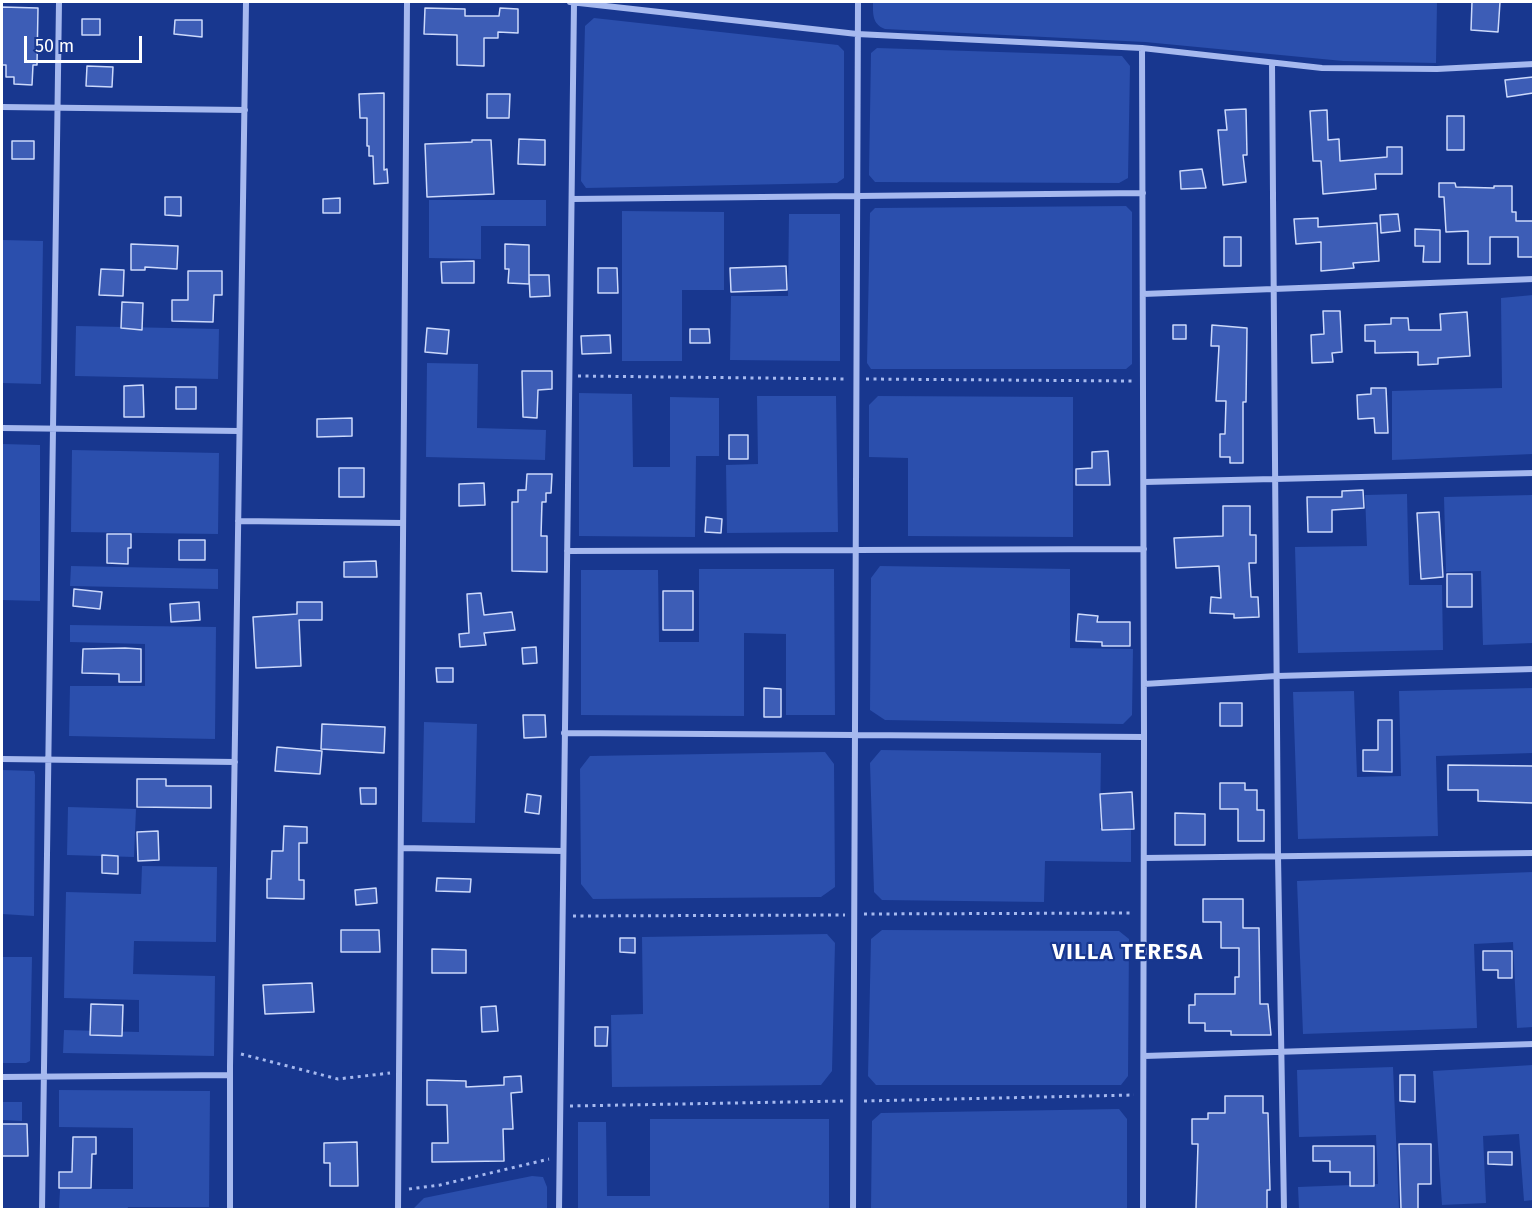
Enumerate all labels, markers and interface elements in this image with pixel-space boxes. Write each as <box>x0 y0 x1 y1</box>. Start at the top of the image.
scale bar <box>27 24 146 62</box>
text: 50 m <box>35 35 74 57</box>
district label: VILLA TERESA <box>1052 940 1204 966</box>

